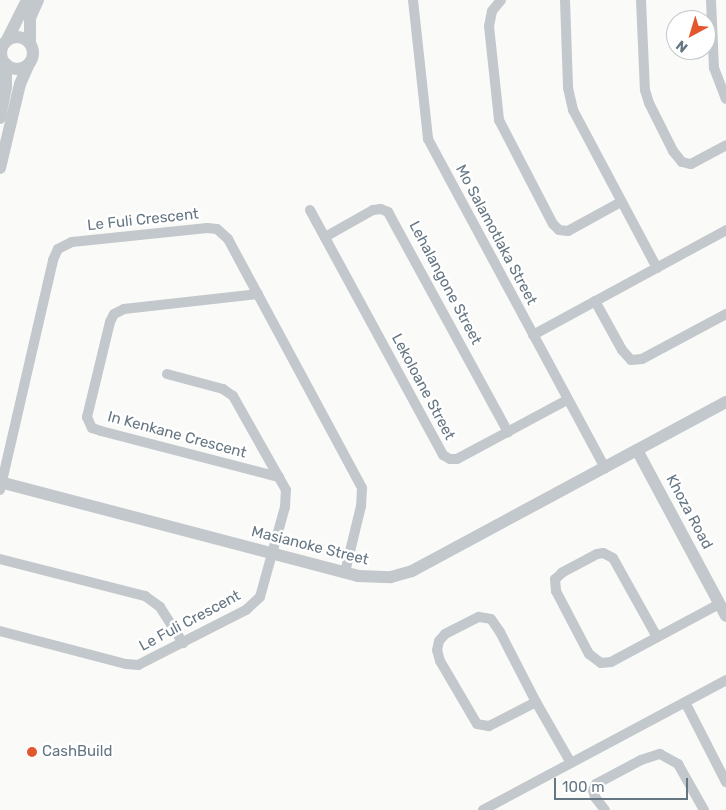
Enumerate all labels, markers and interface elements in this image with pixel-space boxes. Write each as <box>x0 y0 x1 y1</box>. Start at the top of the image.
north arrow <box>666 10 716 60</box>
text: N <box>673 36 691 56</box>
street label: Mo Salamotlaka Street <box>451 162 541 308</box>
street label: Le Fuli Crescent <box>86 205 200 235</box>
street label: Lehalangone Street <box>405 218 485 348</box>
street label: Lekoloane Street <box>387 331 459 443</box>
street label: In Kenkane Crescent <box>106 408 248 462</box>
street label: Khoza Road <box>662 472 716 552</box>
street label: Masianoke Street <box>249 523 371 569</box>
street label: Le Fuli Crescent <box>136 587 244 655</box>
place label: CashBuild <box>42 743 112 761</box>
marker: CashBuild <box>26 746 38 758</box>
scale bar <box>556 768 690 800</box>
text: 100 m <box>562 778 604 796</box>

